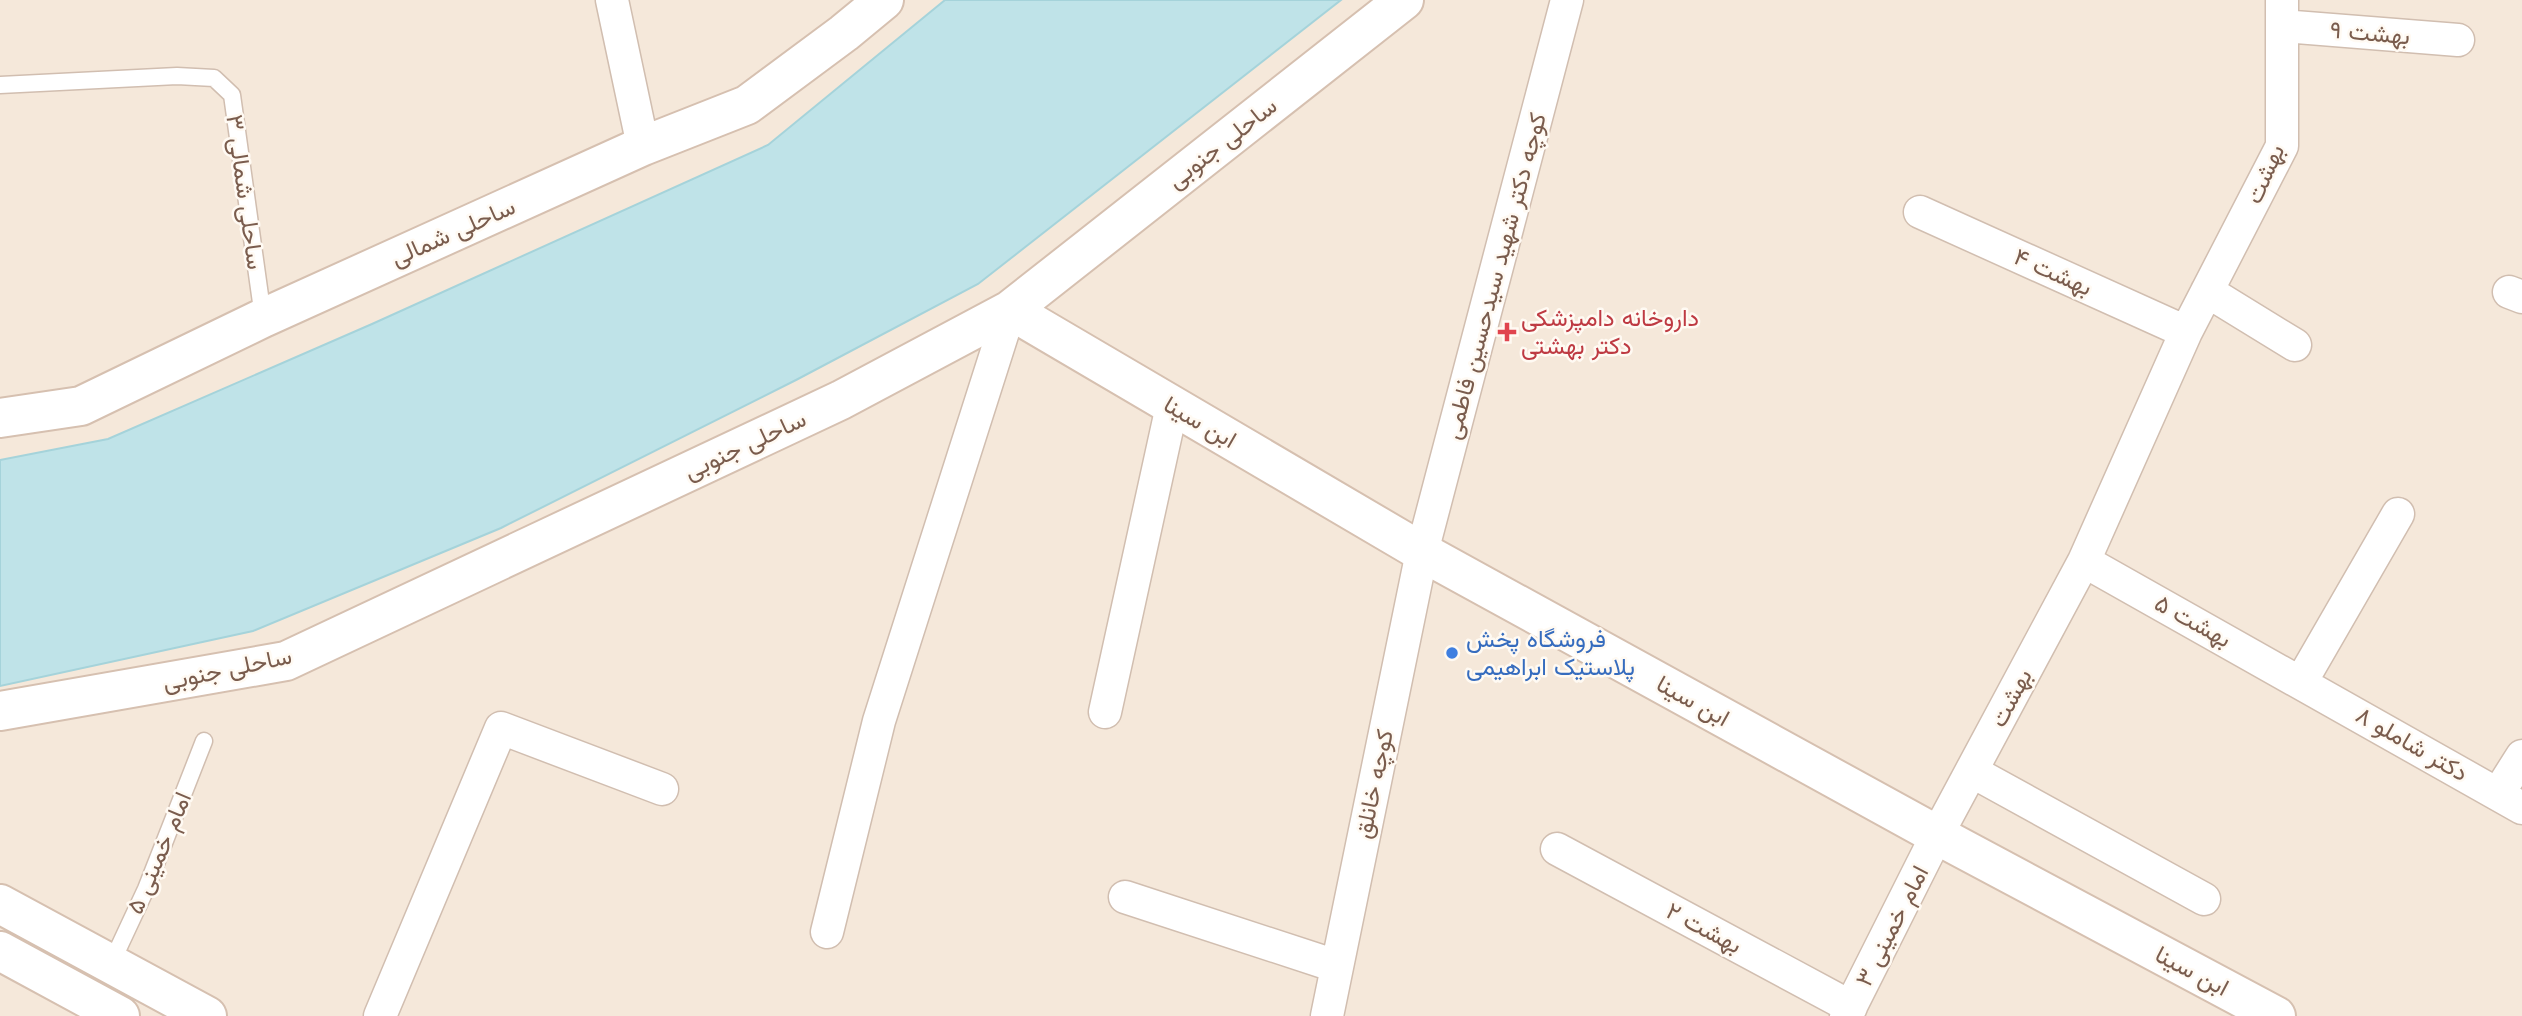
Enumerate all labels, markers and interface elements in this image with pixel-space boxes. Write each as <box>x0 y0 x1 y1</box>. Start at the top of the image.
street label: بهشت ۹ <box>2328 12 2412 53</box>
street label: ساحلی جنوبی <box>1159 88 1284 197</box>
street label: کوچه دکتر شهید سیدحسین فاطمی <box>1434 109 1555 443</box>
street label: ساحلی شمالی ۳ <box>217 112 274 272</box>
street label: بهشت <box>2236 139 2293 209</box>
street label: ساحلی شمالی <box>385 188 521 275</box>
street label: بهشت ۴ <box>2008 239 2098 304</box>
place label: داروخانه دامپزشکی دکتر بهشتی <box>1521 300 1699 363</box>
marker: داروخانه دامپزشکی دکتر بهشتی <box>1499 324 1515 340</box>
street label: ابن سینا <box>1157 387 1243 457</box>
street label: ساحلی جنوبی <box>678 401 812 488</box>
street label: بهشت ۵ <box>2148 585 2238 656</box>
place label: فروشگاه پخش پلاستیک ابراهیمی <box>1466 621 1635 684</box>
street label: ساحلی جنوبی <box>159 638 295 699</box>
marker: فروشگاه پخش پلاستیک ابراهیمی <box>1444 645 1460 661</box>
street label: بهشت <box>1981 662 2040 733</box>
street label: ابن سینا <box>1650 666 1736 735</box>
street label: دکتر شاملو ۸ <box>2350 697 2475 790</box>
street label: کوچه خانلق <box>1345 726 1402 842</box>
street label: امام خمینی ۵ <box>117 786 200 919</box>
street label: امام خمینی ۳ <box>1846 859 1937 992</box>
street label: بهشت ۲ <box>1660 893 1748 962</box>
street label: ابن سینا <box>2149 937 2235 1005</box>

